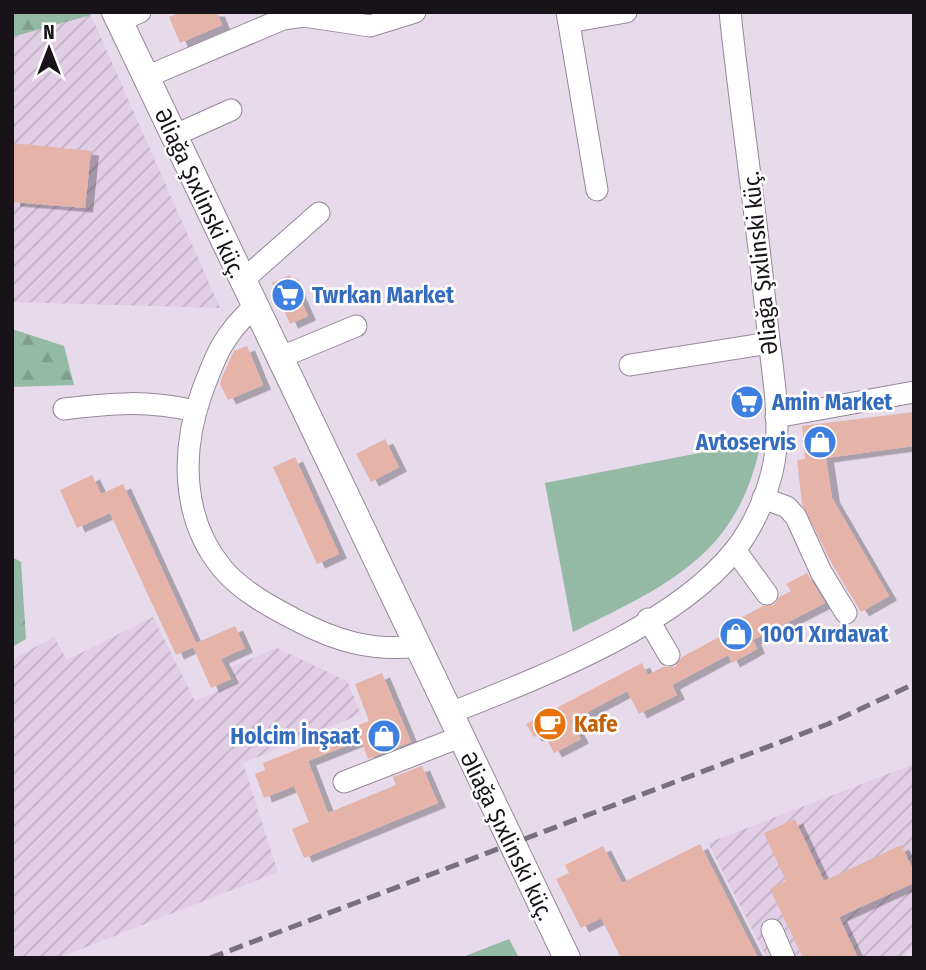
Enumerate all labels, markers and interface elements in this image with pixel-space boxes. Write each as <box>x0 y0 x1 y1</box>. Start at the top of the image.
north arrow <box>14 14 84 84</box>
text: N <box>43 21 55 44</box>
street label: Əliağa Şıxlinski küç. <box>148 104 252 282</box>
street label: Əliağa Şıxlinski küç. <box>736 170 784 356</box>
supermarket icon: Twrkan Market <box>269 276 307 314</box>
place label: Twrkan Market <box>312 281 455 309</box>
supermarket icon: Amin Market <box>728 383 766 421</box>
place label: Amin Market <box>771 388 893 416</box>
shop icon: Avtoservis <box>801 423 839 461</box>
place label: Avtoservis <box>695 428 796 456</box>
shop icon: 1001 Xırdavat <box>717 615 755 653</box>
place label: 1001 Xırdavat <box>760 620 889 648</box>
cafe icon: Kafe <box>531 705 569 743</box>
place label: Kafe <box>574 710 618 738</box>
shop icon: Holcim İnşaat <box>365 717 403 755</box>
place label: Holcim İnşaat <box>230 721 361 750</box>
street label: Əliağa Şıxlinski küç. <box>454 747 560 925</box>

